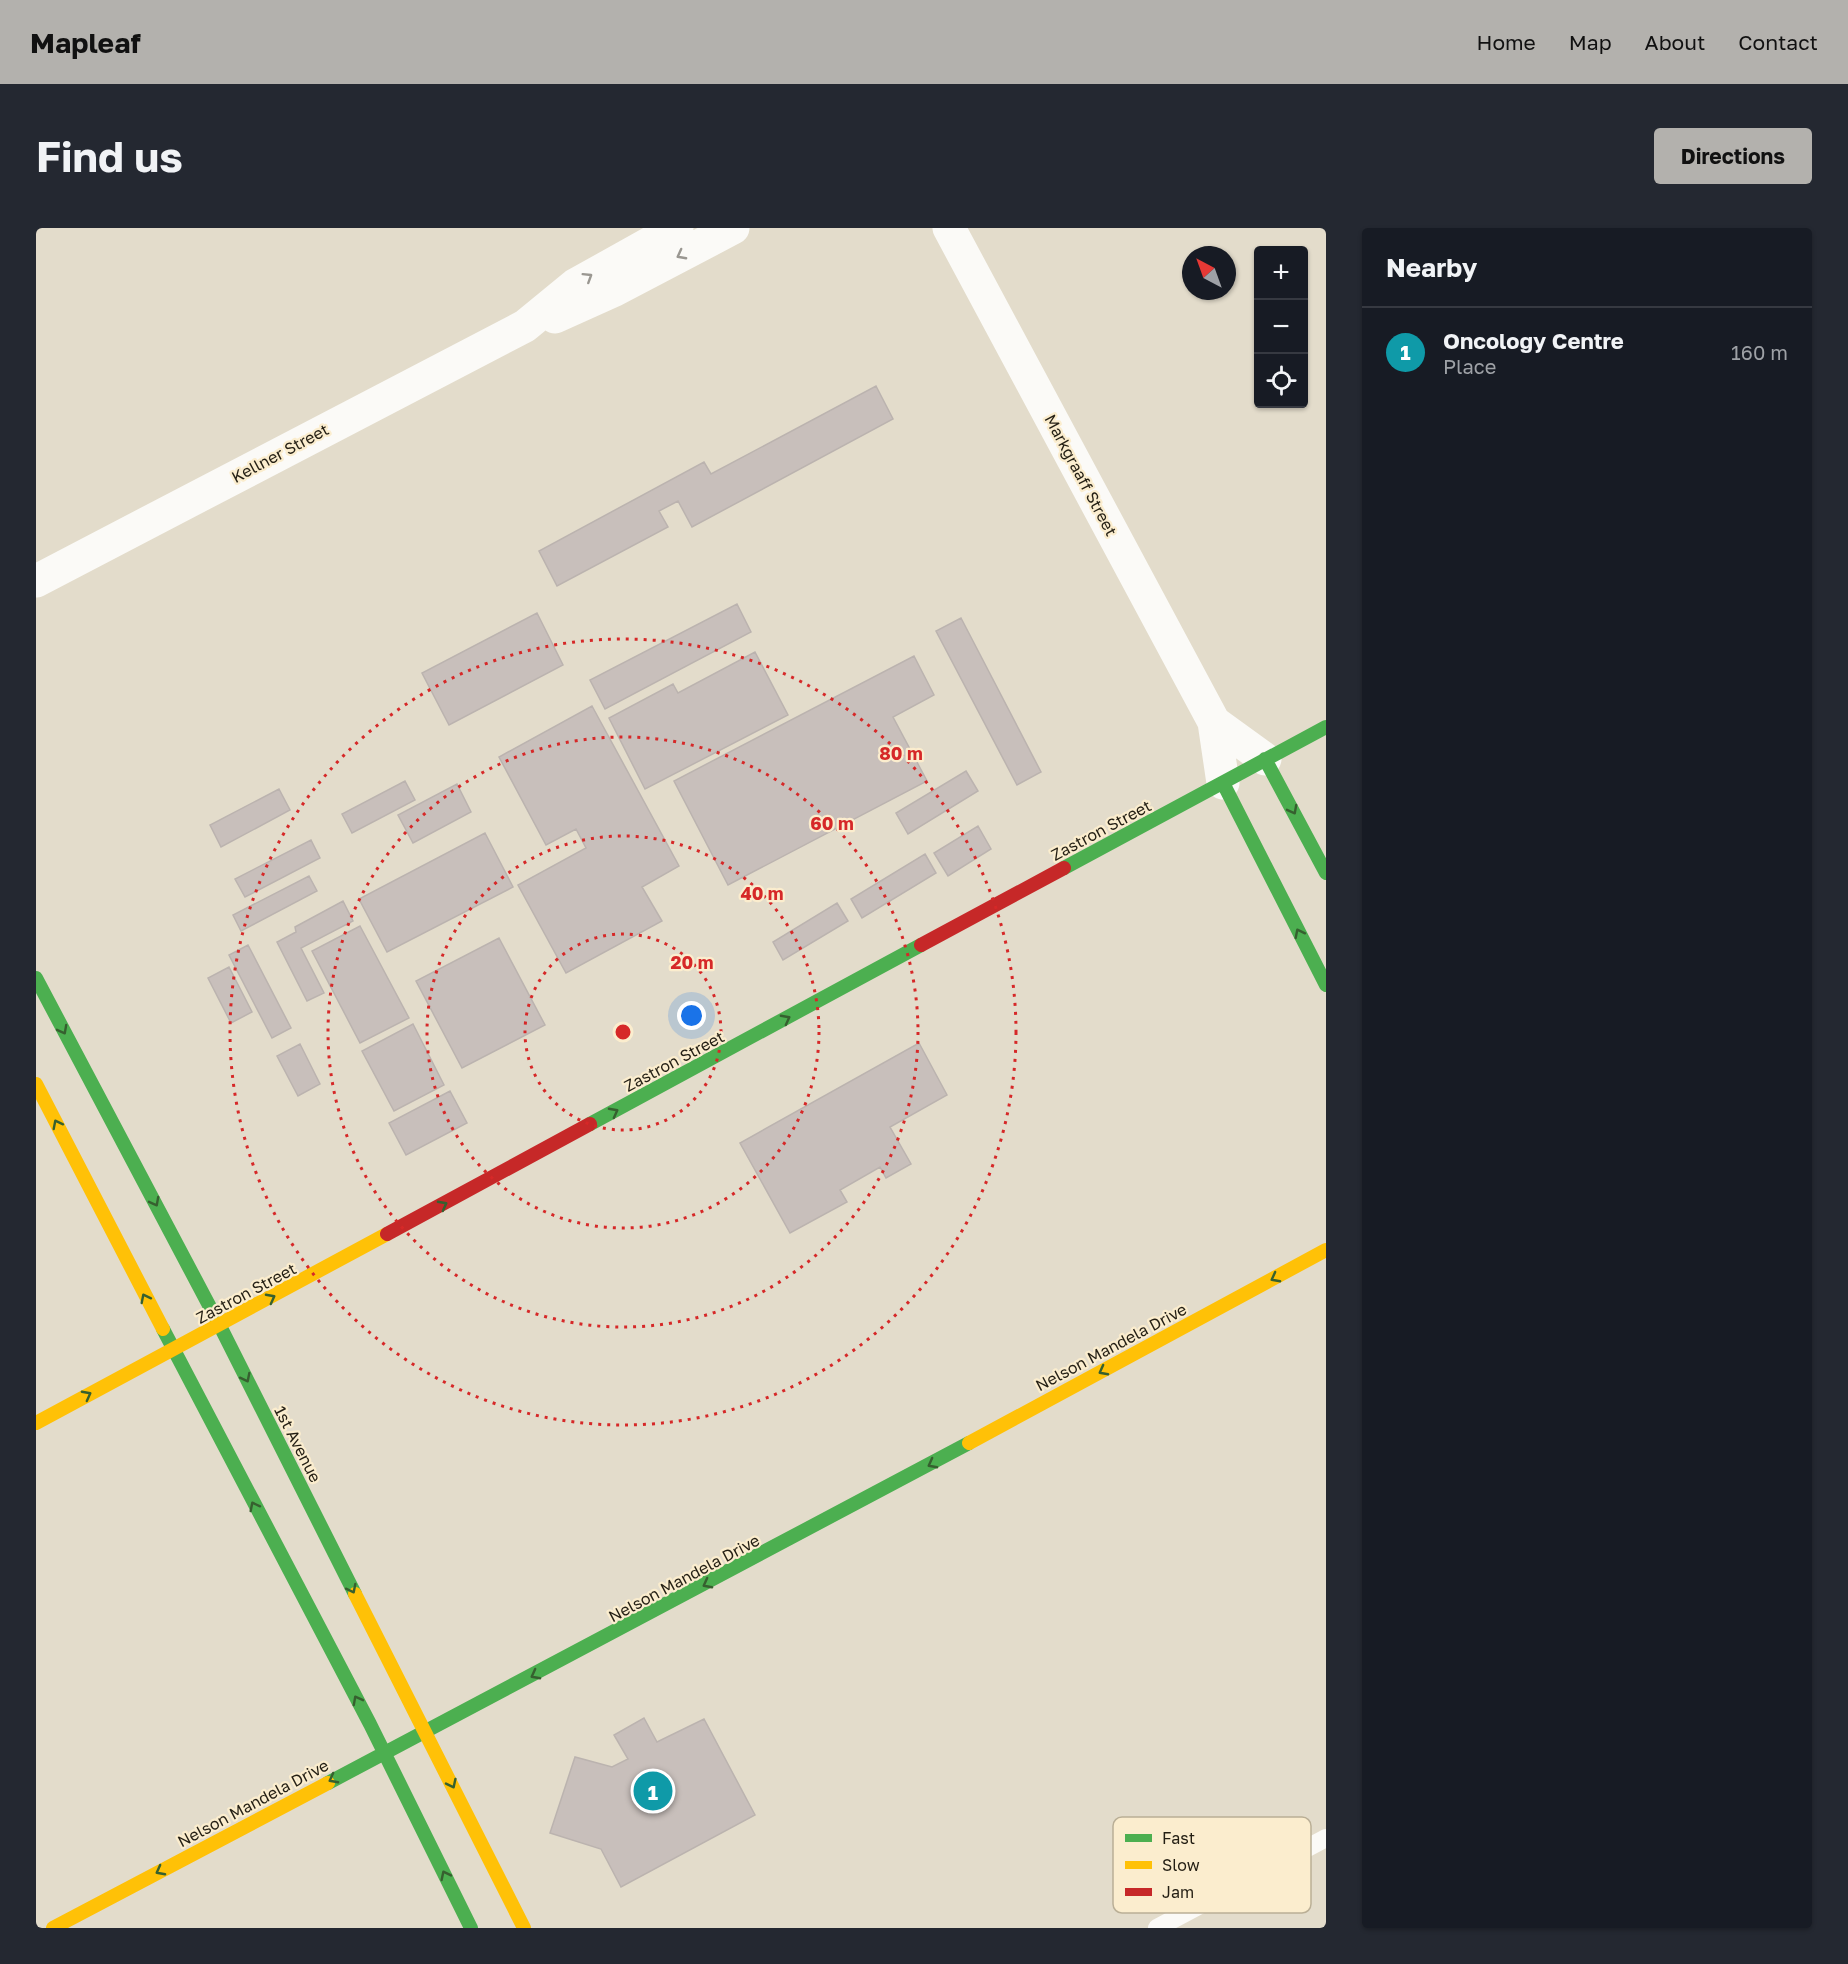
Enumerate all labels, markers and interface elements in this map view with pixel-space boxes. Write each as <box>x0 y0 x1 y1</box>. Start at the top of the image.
text: Mapleaf <box>30 26 141 59</box>
text: Home <box>1476 29 1536 55</box>
text: Map <box>1569 29 1612 55</box>
text: About <box>1645 29 1705 55</box>
text: Contact <box>1738 29 1818 55</box>
button: Directions <box>1654 128 1812 184</box>
text: Find us <box>36 131 183 181</box>
north arrow <box>1182 246 1236 300</box>
map controls <box>1254 246 1308 408</box>
button: + <box>1254 246 1308 300</box>
one-way arrow <box>677 248 688 259</box>
text: Nearby <box>1386 252 1477 283</box>
one-way arrow <box>582 273 592 285</box>
button: − <box>1254 300 1308 354</box>
text: Oncology Centre <box>1443 327 1624 354</box>
text: 1 <box>1400 340 1411 364</box>
text: 160 m <box>1731 340 1788 364</box>
button: locate <box>1254 354 1308 408</box>
text: Place <box>1443 354 1496 378</box>
street label: Markgraaff Street <box>1040 411 1122 539</box>
street label: Kellner Street <box>228 419 332 487</box>
text: 80 m <box>879 742 923 764</box>
street label: Zastron Street <box>1048 795 1154 865</box>
one-way arrow <box>1286 804 1297 815</box>
text: 60 m <box>810 812 854 834</box>
text: 40 m <box>740 882 784 904</box>
one-way arrow <box>1295 929 1307 940</box>
text: 20 m <box>671 951 713 973</box>
your location <box>677 1001 706 1030</box>
one-way arrow <box>779 1015 790 1026</box>
centre of rings <box>613 1022 633 1042</box>
one-way arrow <box>56 1024 67 1034</box>
street label: Zastron Street <box>621 1026 727 1096</box>
one-way arrow <box>608 1108 618 1119</box>
one-way arrow <box>52 1119 64 1130</box>
one-way arrow <box>147 1196 159 1207</box>
one-way arrow <box>437 1201 447 1212</box>
street label: Zastron Street <box>193 1258 299 1328</box>
one-way arrow <box>1270 1271 1281 1282</box>
one-way arrow <box>141 1293 153 1304</box>
one-way arrow <box>265 1294 276 1305</box>
street label: Nelson Mandela Drive <box>1032 1299 1190 1395</box>
one-way arrow <box>1099 1364 1109 1375</box>
one-way arrow <box>239 1372 250 1383</box>
one-way arrow <box>81 1391 92 1402</box>
street label: 1st Avenue <box>270 1402 326 1486</box>
one-way arrow <box>927 1457 938 1468</box>
one-way arrow <box>249 1502 261 1513</box>
street label: Nelson Mandela Drive <box>605 1530 763 1626</box>
one-way arrow <box>703 1577 714 1588</box>
one-way arrow <box>345 1582 356 1593</box>
one-way arrow <box>530 1668 541 1679</box>
one-way arrow <box>353 1696 364 1707</box>
street label: Nelson Mandela Drive <box>174 1755 332 1851</box>
pin: 1 <box>634 1768 672 1814</box>
one-way arrow <box>328 1772 339 1784</box>
one-way arrow <box>444 1778 456 1789</box>
legend <box>1113 1817 1311 1913</box>
text: Fast <box>1162 1828 1195 1848</box>
text: Slow <box>1162 1855 1200 1875</box>
one-way arrow <box>156 1864 167 1875</box>
one-way arrow <box>441 1871 453 1882</box>
text: Jam <box>1162 1882 1194 1902</box>

